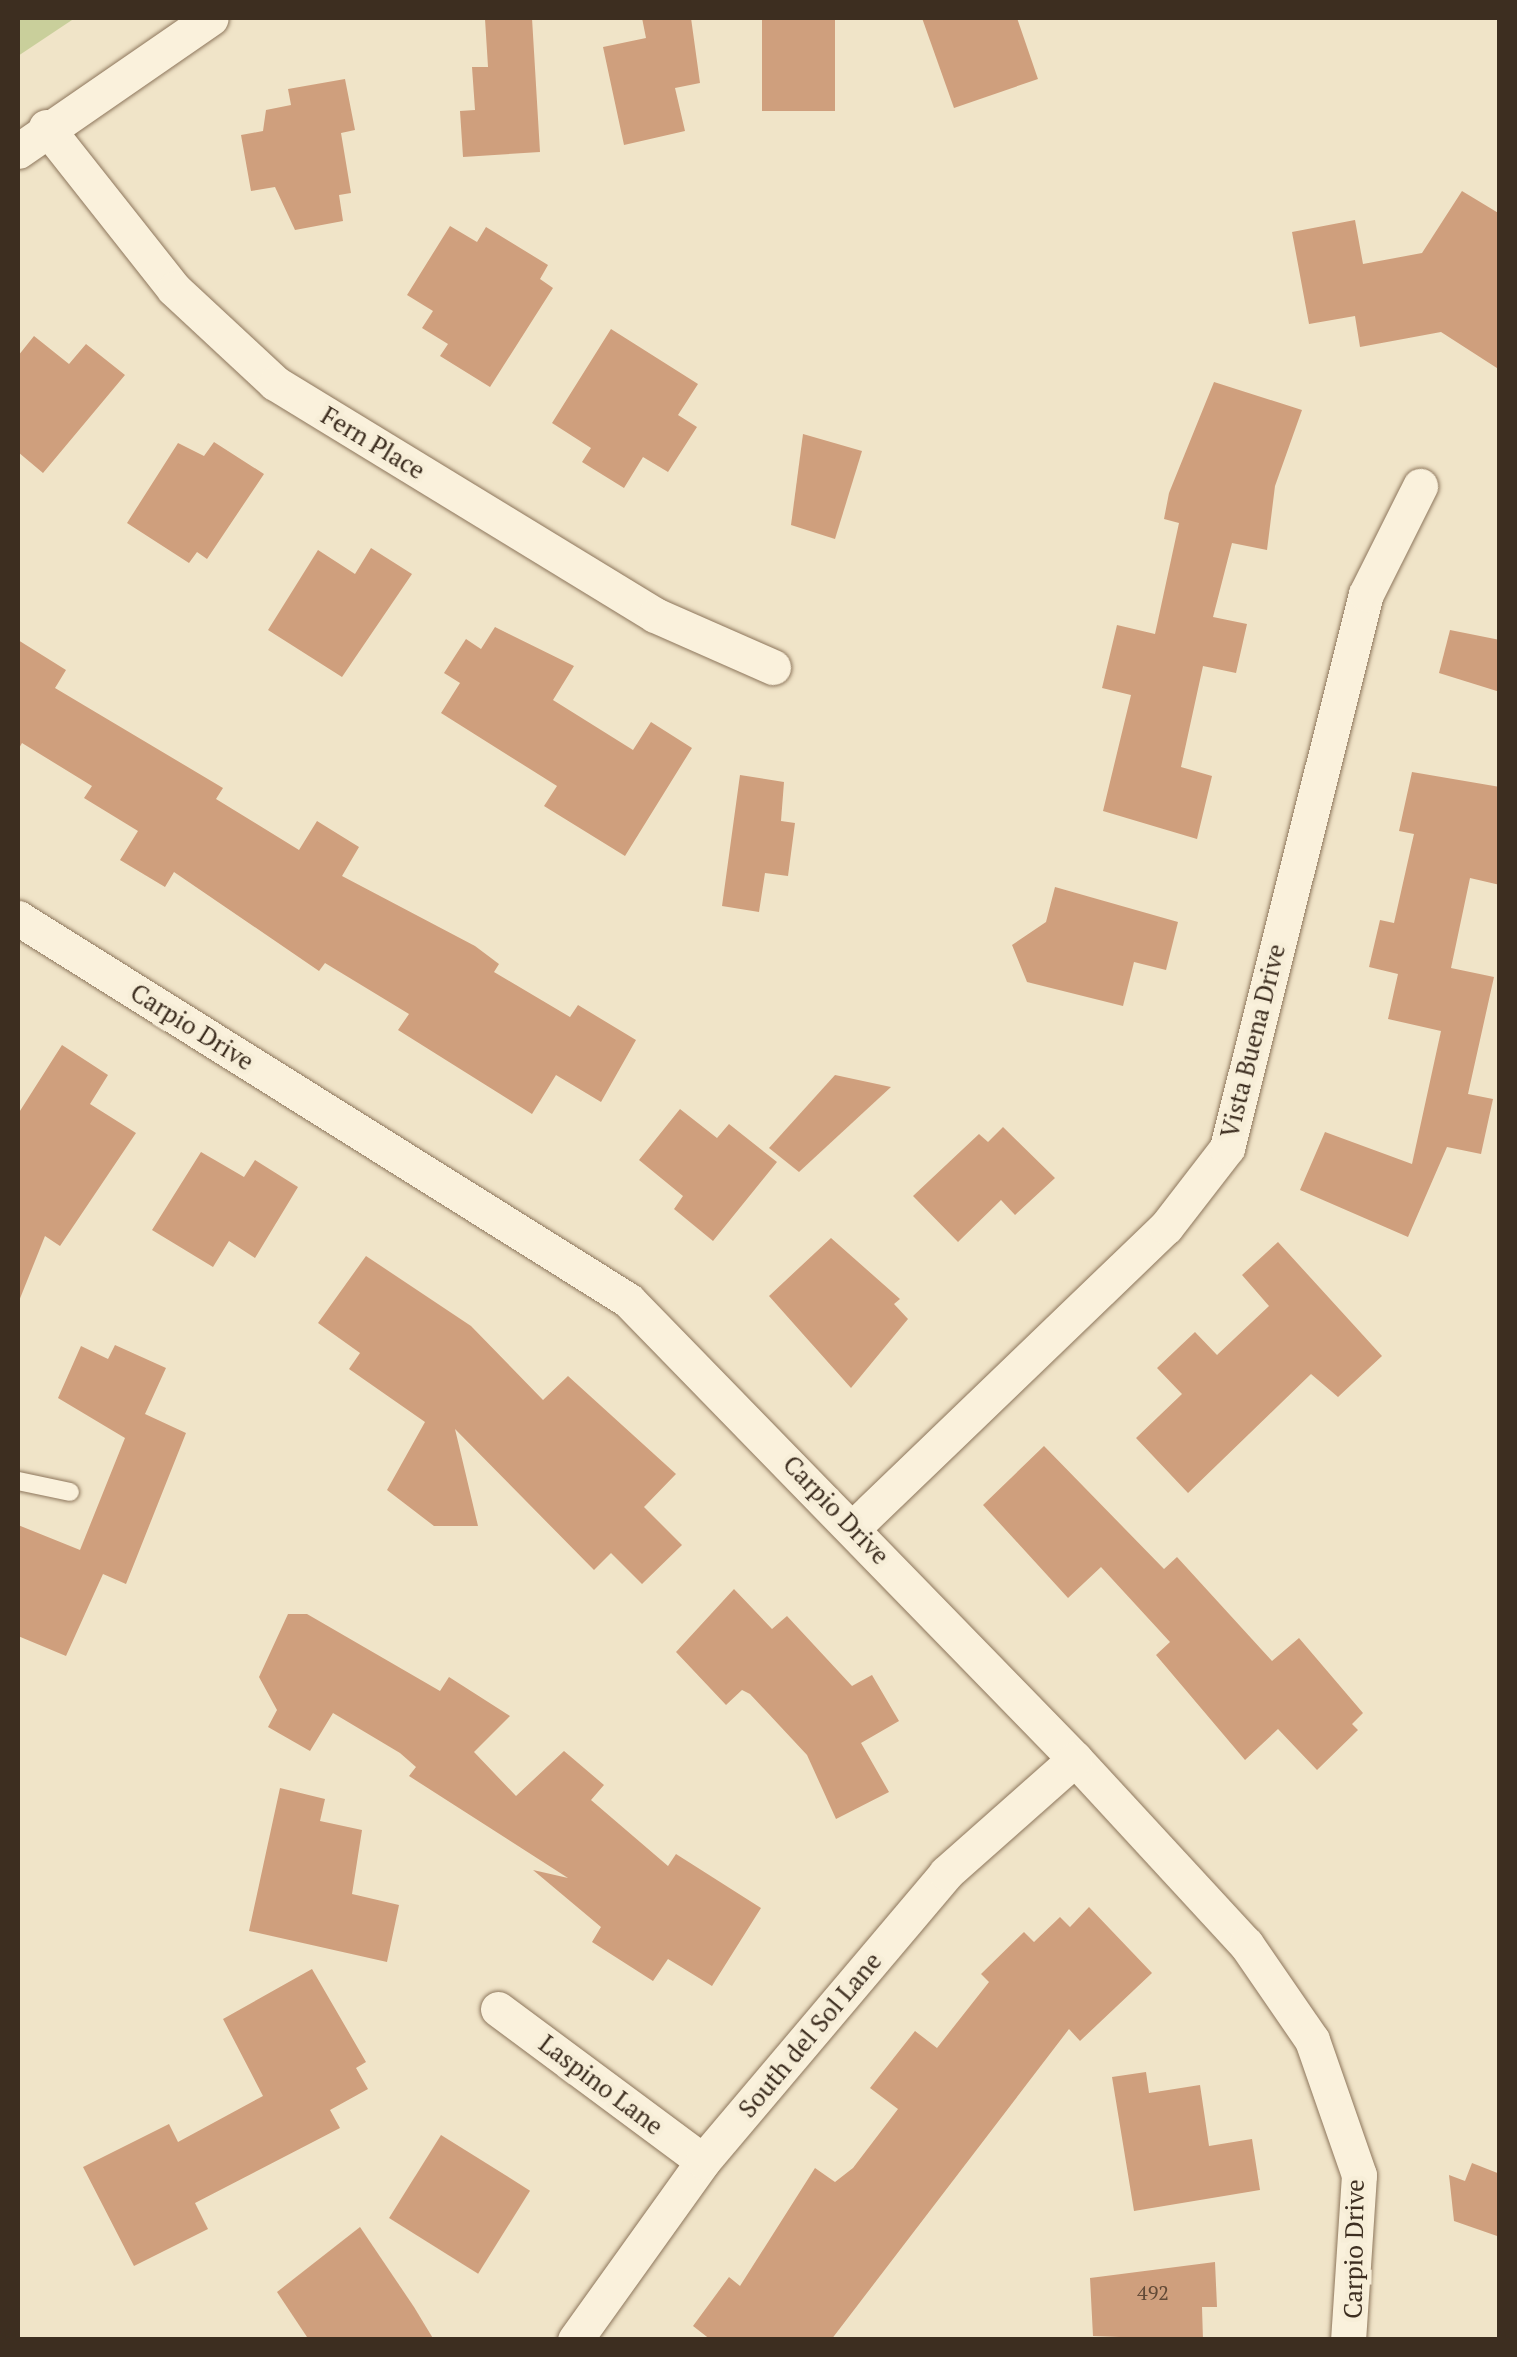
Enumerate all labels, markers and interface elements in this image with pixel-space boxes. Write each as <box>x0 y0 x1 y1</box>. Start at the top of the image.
street label: Fern Place <box>316 400 430 486</box>
street label: Vista Buena Drive <box>1214 941 1292 1141</box>
street label: Carpio Drive <box>125 977 259 1077</box>
street label: Carpio Drive <box>777 1449 895 1571</box>
street label: South del Sol Lane <box>732 1946 888 2124</box>
street label: Laspino Lane <box>533 2029 669 2141</box>
street label: Carpio Drive <box>1338 2179 1370 2319</box>
house number: 492 <box>1137 2280 1169 2304</box>

